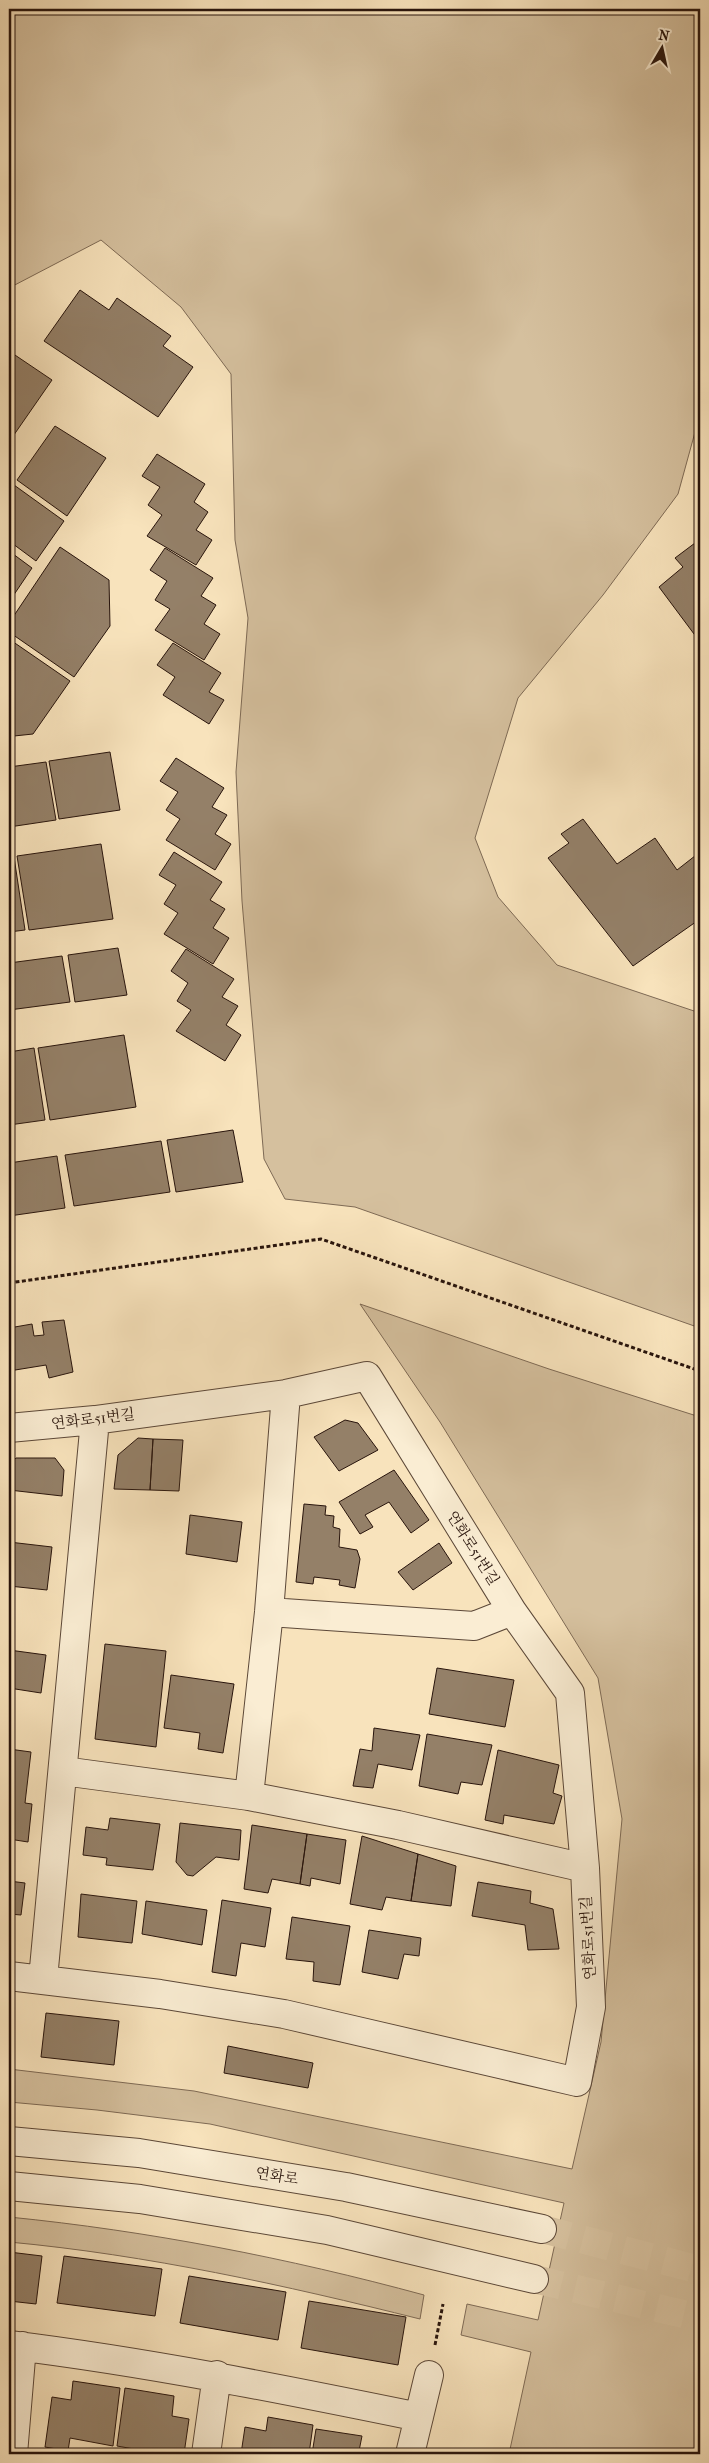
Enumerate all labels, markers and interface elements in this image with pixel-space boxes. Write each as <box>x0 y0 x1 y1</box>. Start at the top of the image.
north arrow <box>636 22 686 72</box>
text: N <box>657 26 671 45</box>
street label: 연화로51번길 <box>50 1405 136 1433</box>
street label: 연화로51번길 <box>443 1507 503 1589</box>
street label: 연화로51번길 <box>577 1895 599 1981</box>
street label: 연화로 <box>254 2164 300 2188</box>

